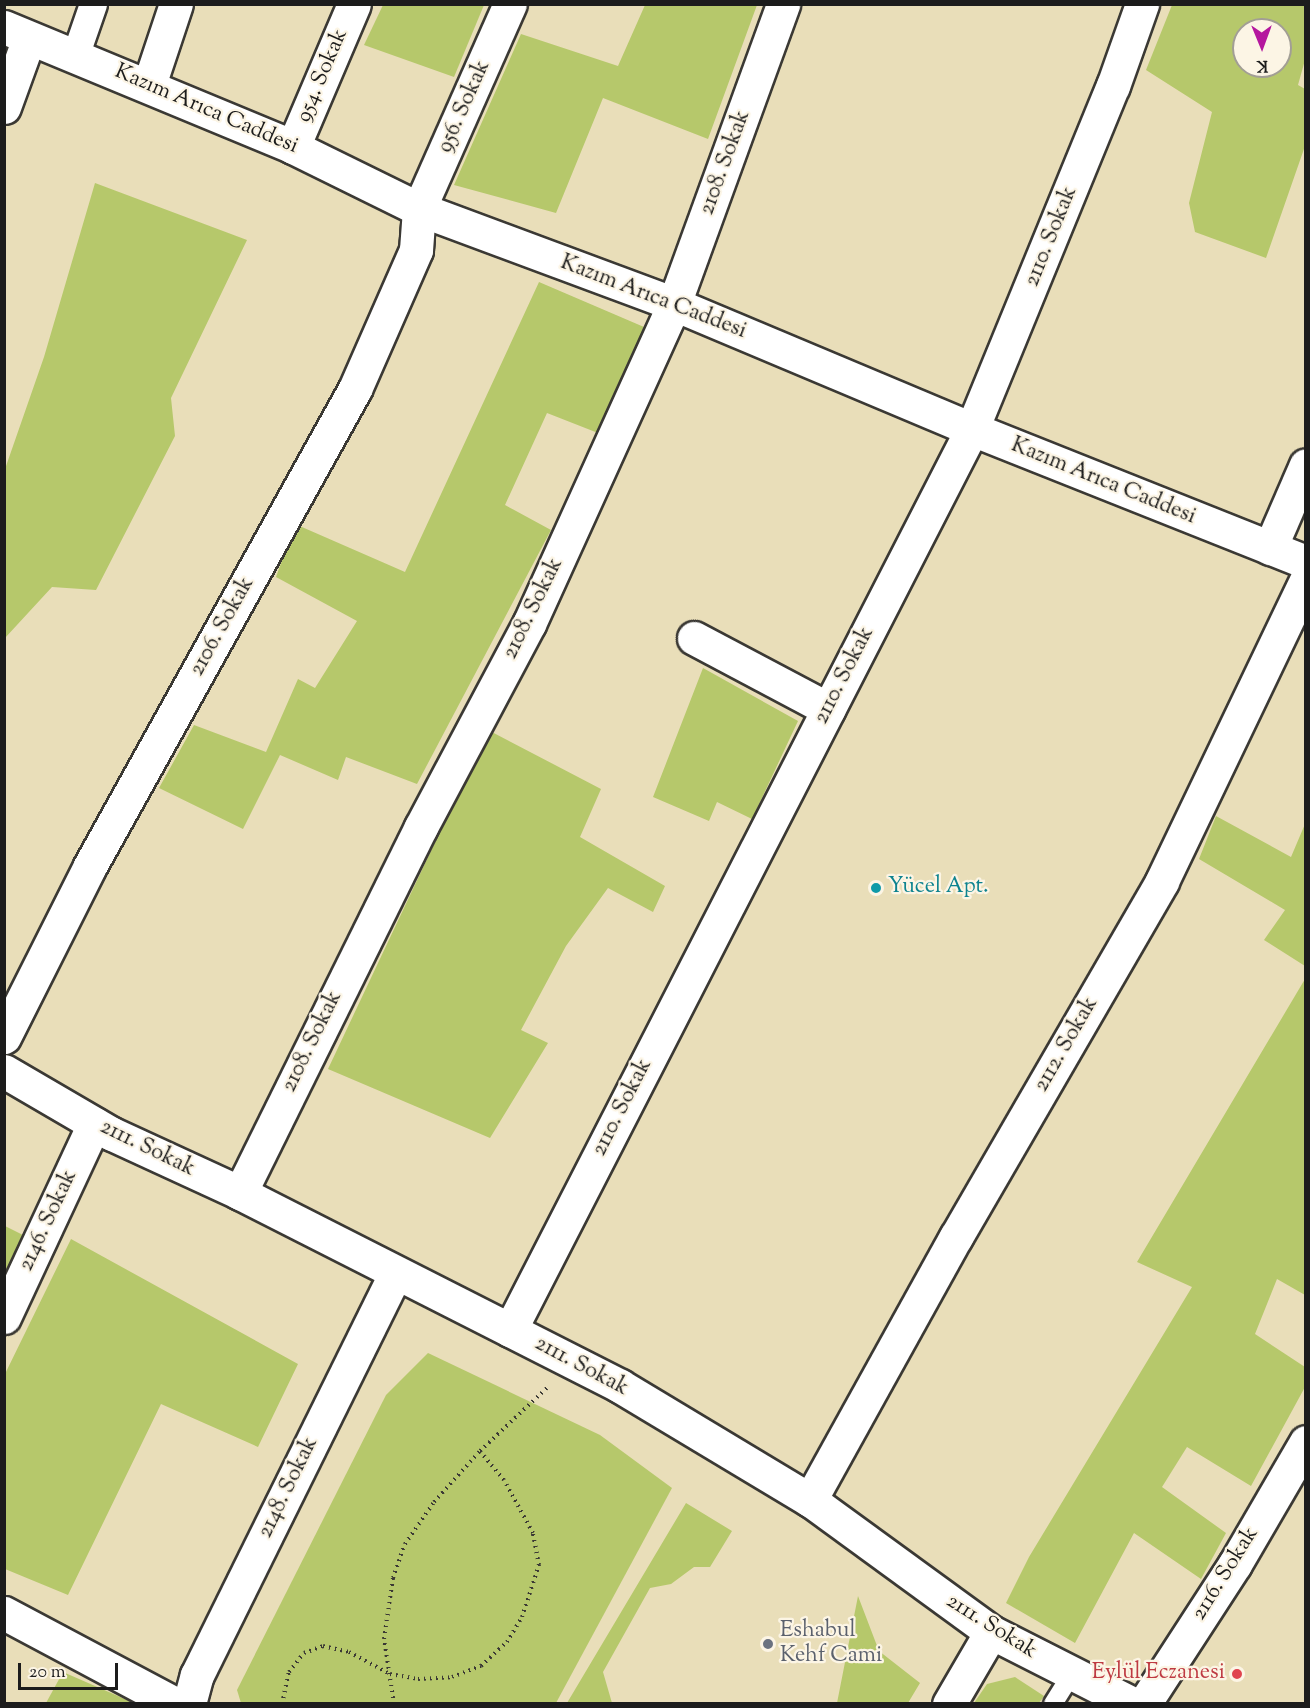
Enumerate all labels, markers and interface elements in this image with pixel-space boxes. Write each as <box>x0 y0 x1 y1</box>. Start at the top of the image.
north arrow <box>1232 18 1292 78</box>
street label: 954. Sokak <box>292 25 354 127</box>
text: K <box>1256 53 1268 76</box>
street label: 956. Sokak <box>433 57 497 157</box>
street label: Kazım Arıca Caddesi <box>110 59 302 161</box>
street label: 2108. Sokak <box>695 107 757 219</box>
street label: 2110. Sokak <box>1020 183 1084 291</box>
street label: Kazım Arıca Caddesi <box>556 250 750 346</box>
street label: Kazım Arıca Caddesi <box>1007 433 1199 531</box>
street label: 2108. Sokak <box>498 554 570 664</box>
street label: 2106. Sokak <box>185 573 261 681</box>
street label: 2110. Sokak <box>809 623 881 729</box>
place label: Yücel Apt. <box>888 875 989 901</box>
marker: Yücel Apt. <box>869 881 883 895</box>
street label: 2108. Sokak <box>277 987 349 1097</box>
street label: 2112. Sokak <box>1029 993 1105 1097</box>
street label: 2110. Sokak <box>587 1055 659 1161</box>
street label: 2111. Sokak <box>95 1115 199 1183</box>
street label: 2146. Sokak <box>14 1166 84 1276</box>
street label: 2111. Sokak <box>530 1331 632 1403</box>
street label: 2148. Sokak <box>253 1433 325 1543</box>
street label: 2116. Sokak <box>1187 1522 1265 1626</box>
street label: 2111. Sokak <box>941 1589 1041 1665</box>
place label: Eshabul Kehf Cami <box>780 1618 882 1670</box>
marker: Eshabul Kehf Cami <box>761 1637 775 1651</box>
scale bar <box>21 1651 122 1689</box>
text: 20 m <box>29 1660 66 1686</box>
place label: Eylül Eczanesi <box>1092 1661 1225 1687</box>
marker: Eylül Eczanesi <box>1230 1667 1244 1681</box>

